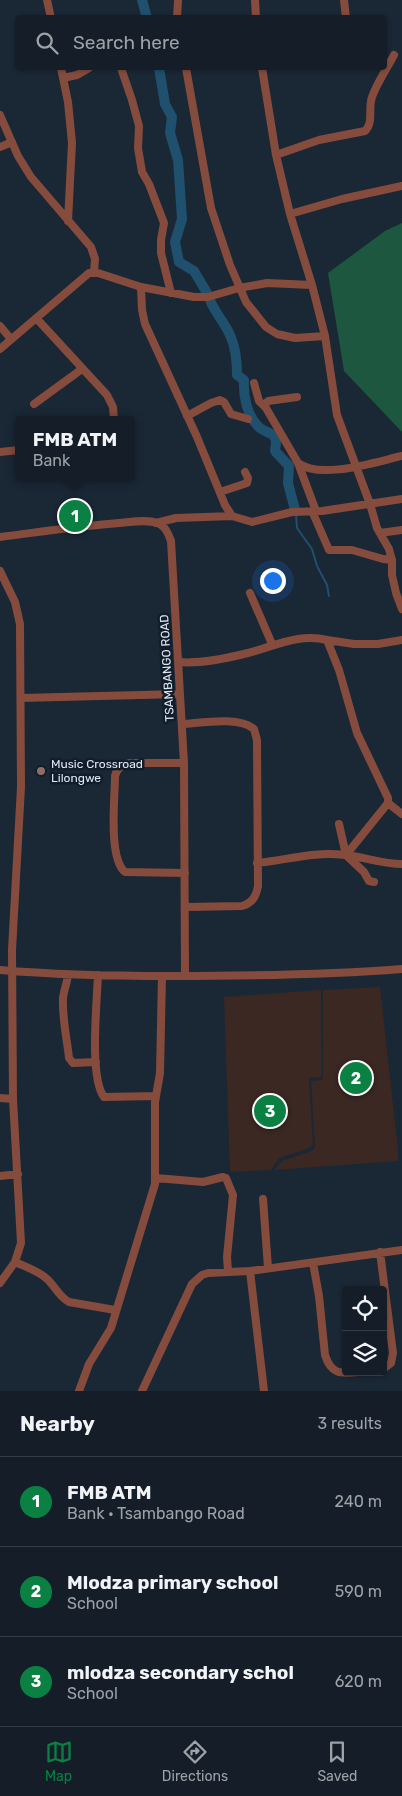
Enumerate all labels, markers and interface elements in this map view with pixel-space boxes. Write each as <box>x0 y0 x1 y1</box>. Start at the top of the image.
search box <box>15 15 387 70</box>
icon: search <box>33 29 61 57</box>
text: Search here <box>73 31 180 54</box>
popup <box>15 416 135 481</box>
text: FMB ATM <box>33 428 117 451</box>
text: Bank <box>33 451 70 470</box>
pin: 1 <box>59 497 91 535</box>
your location <box>260 568 286 594</box>
street label: TSAMBANGO ROAD <box>157 614 177 722</box>
place label: Music Crossroad Lilongwe <box>51 757 143 785</box>
marker: Music Crossroad Lilongwe <box>35 765 47 777</box>
pin: 2 <box>340 1059 372 1097</box>
pin: 3 <box>254 1092 286 1130</box>
map controls <box>342 1286 387 1376</box>
button: locate <box>342 1286 387 1331</box>
button: layers <box>342 1331 387 1376</box>
text: Nearby <box>20 1411 95 1436</box>
text: 3 results <box>317 1414 382 1433</box>
text: FMB ATM <box>67 1481 151 1504</box>
text: 1 <box>32 1492 40 1511</box>
text: 240 m <box>335 1492 382 1511</box>
text: Bank · Tsambango Road <box>67 1504 245 1523</box>
text: Mlodza primary school <box>67 1571 278 1594</box>
text: 2 <box>31 1582 41 1601</box>
text: 590 m <box>335 1582 382 1601</box>
text: School <box>67 1594 118 1613</box>
text: mlodza secondary schol <box>67 1661 294 1684</box>
text: 3 <box>31 1672 41 1691</box>
text: 620 m <box>335 1672 382 1691</box>
text: School <box>67 1684 118 1703</box>
tab: Map <box>45 1738 73 1785</box>
tab: Directions <box>162 1738 228 1785</box>
tab: Saved <box>317 1738 357 1785</box>

